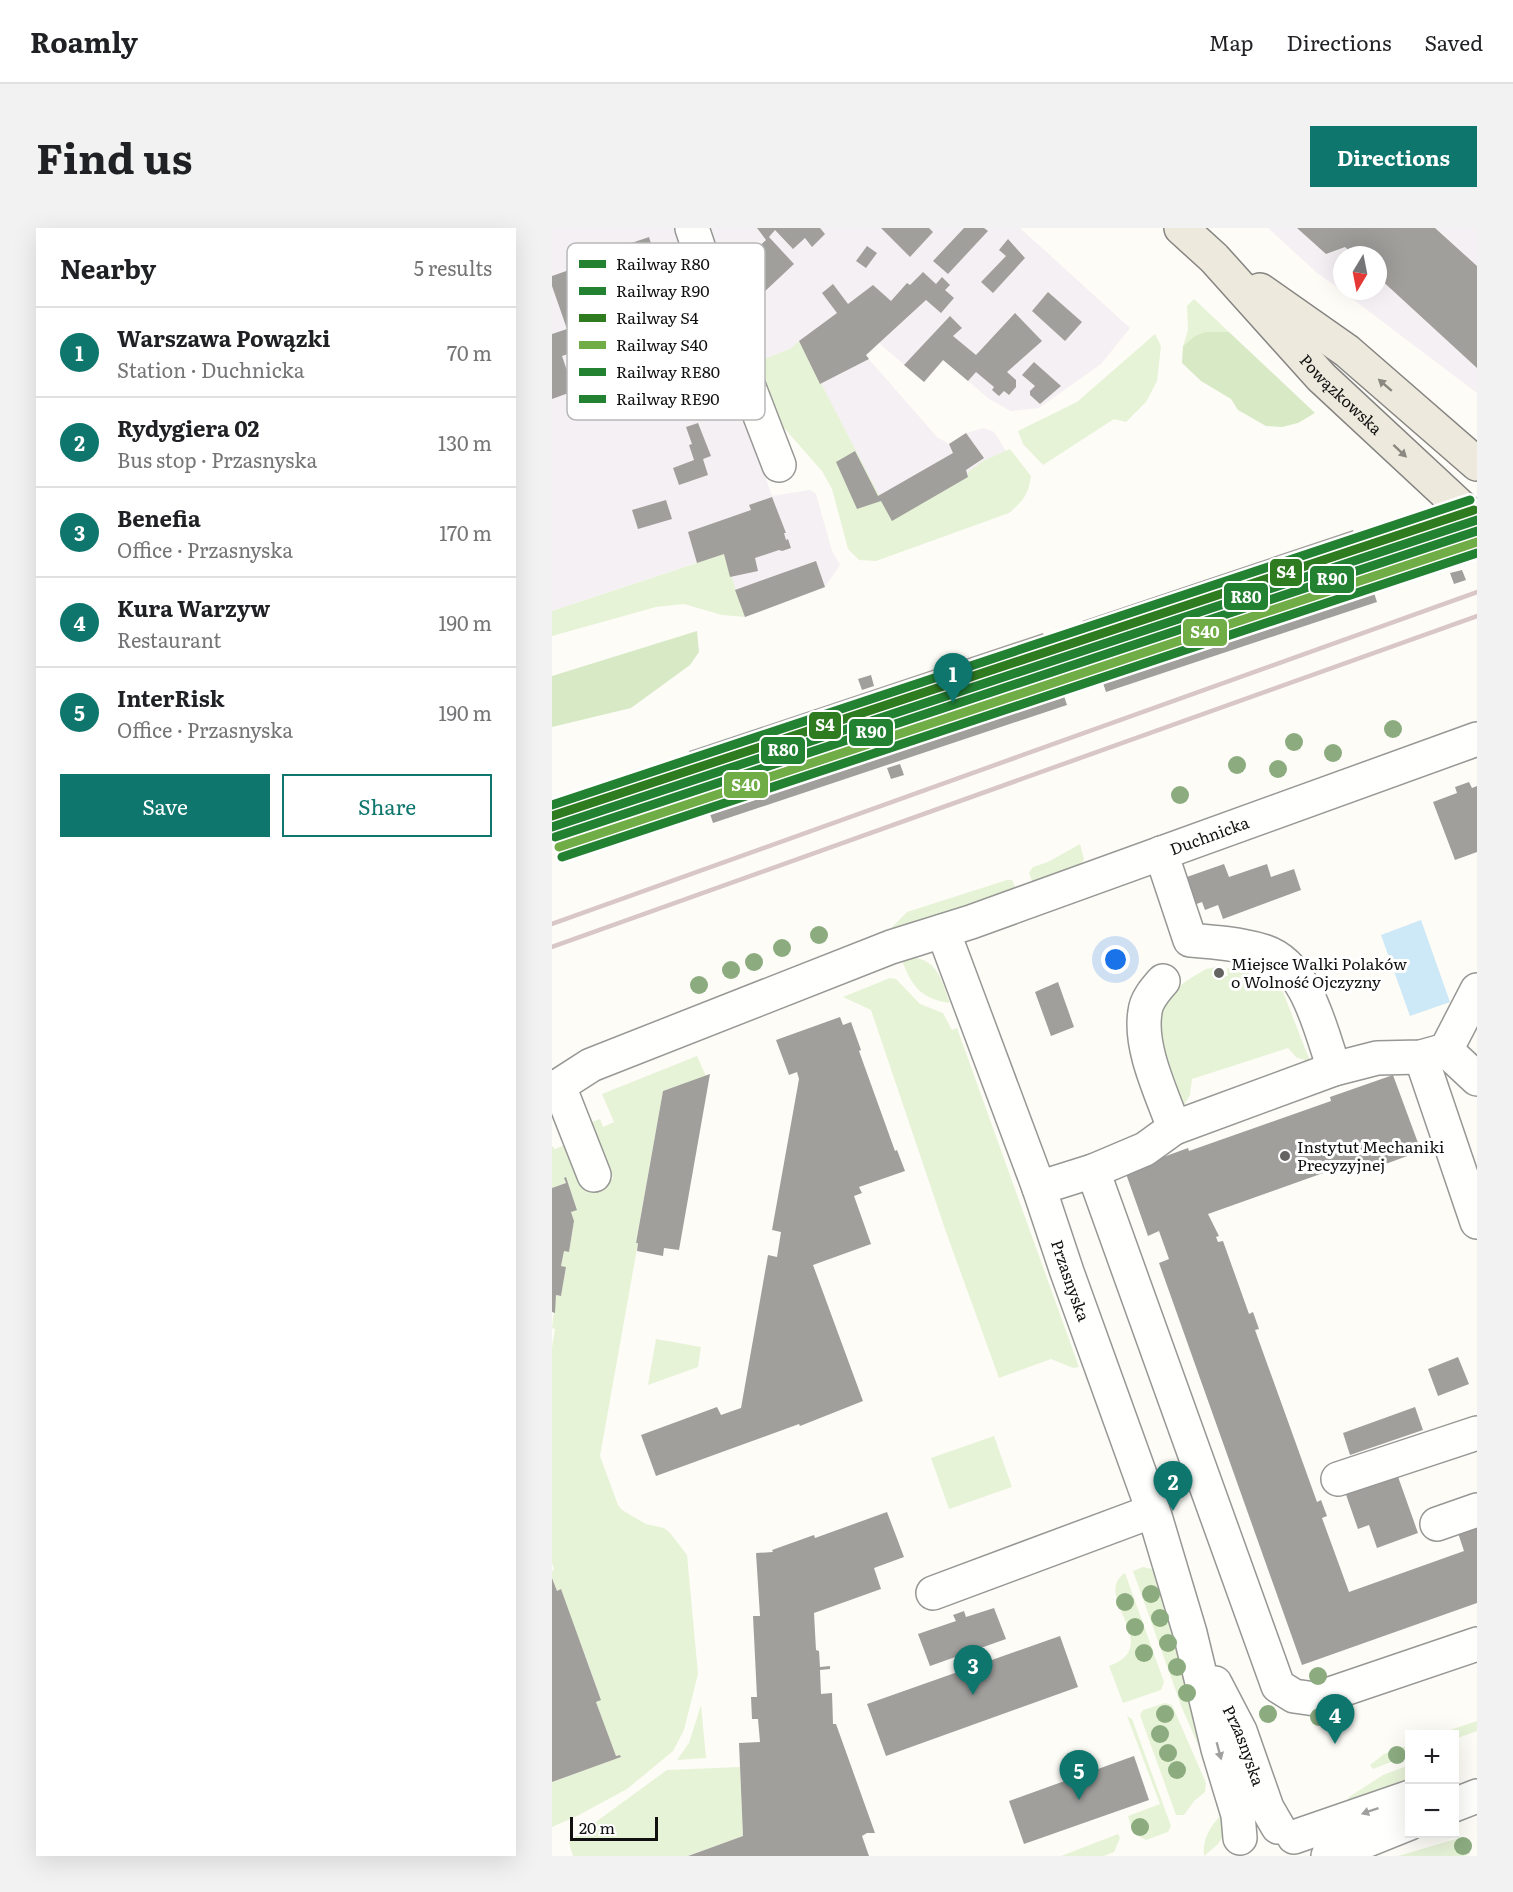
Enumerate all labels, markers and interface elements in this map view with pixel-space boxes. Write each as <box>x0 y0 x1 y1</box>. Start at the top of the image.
text: Roamly <box>30 20 138 62</box>
text: Map <box>1209 26 1254 57</box>
text: Directions <box>1287 26 1392 57</box>
text: Saved <box>1425 26 1483 57</box>
text: Find us <box>36 125 193 187</box>
button: Directions <box>1310 126 1477 187</box>
legend <box>567 243 765 420</box>
north arrow <box>1333 246 1387 300</box>
text: Nearby <box>60 248 156 287</box>
text: Railway R80 <box>616 251 710 275</box>
text: 5 results <box>414 252 492 282</box>
text: Railway R90 <box>616 278 709 302</box>
text: Railway S4 <box>616 305 699 329</box>
text: Warszawa Powązki <box>117 321 330 354</box>
text: Railway S40 <box>616 332 708 356</box>
text: 1 <box>75 337 84 367</box>
text: 70 m <box>447 337 492 367</box>
street label: Powązkowska <box>1295 348 1389 440</box>
text: Station · Duchnicka <box>117 354 305 384</box>
text: Railway RE80 <box>616 359 720 383</box>
one-way arrow <box>1378 379 1393 392</box>
text: Railway RE90 <box>616 386 720 410</box>
text: Rydygiera 02 <box>117 411 259 444</box>
text: 2 <box>74 427 85 457</box>
text: 130 m <box>438 427 492 457</box>
text: Bus stop · Przasnyska <box>117 444 317 474</box>
one-way arrow <box>1392 444 1407 458</box>
text: Benefia <box>117 501 201 534</box>
text: 3 <box>74 517 85 547</box>
text: 170 m <box>439 517 492 547</box>
text: Office · Przasnyska <box>117 534 293 564</box>
line badge: S4 <box>1269 558 1303 587</box>
text: S4 <box>1276 559 1296 583</box>
line badge: R90 <box>1309 565 1355 594</box>
text: R90 <box>1317 566 1348 590</box>
line badge: R80 <box>1223 582 1269 611</box>
text: R80 <box>1230 584 1262 608</box>
text: Kura Warzyw <box>117 591 270 624</box>
text: 4 <box>73 607 86 637</box>
text: 190 m <box>438 607 492 637</box>
line badge: S40 <box>1182 618 1228 647</box>
text: S40 <box>1190 619 1220 643</box>
text: Restaurant <box>117 624 221 654</box>
pin: 1 <box>934 654 972 703</box>
text: InterRisk <box>117 681 225 714</box>
text: 5 <box>74 697 85 727</box>
text: 190 m <box>438 697 492 727</box>
line badge: S4 <box>808 711 842 740</box>
text: S4 <box>815 712 835 736</box>
text: Office · Przasnyska <box>117 714 293 744</box>
line badge: R90 <box>848 718 894 747</box>
text: R90 <box>856 719 887 743</box>
line badge: R80 <box>760 736 806 765</box>
text: R80 <box>767 737 799 761</box>
line badge: S40 <box>723 771 769 799</box>
text: S40 <box>731 772 761 796</box>
button: Save <box>60 774 270 837</box>
button: Share <box>282 774 492 837</box>
street label: Duchnicka <box>1166 809 1252 860</box>
your location <box>1101 945 1130 974</box>
place label: Miejsce Walki Polaków o Wolność Ojczyzny <box>1231 951 1407 993</box>
marker: Miejsce Walki Polaków o Wolność Ojczyzny <box>1212 966 1226 980</box>
place label: Instytut Mechaniki Precyzyjnej <box>1297 1134 1444 1176</box>
marker: Instytut Mechaniki Precyzyjnej <box>1278 1149 1292 1163</box>
street label: Przasnyska <box>1046 1236 1097 1325</box>
pin: 2 <box>1154 1462 1192 1511</box>
pin: 3 <box>954 1646 992 1695</box>
pin: 4 <box>1316 1694 1354 1744</box>
street label: Przasnyska <box>1218 1701 1271 1789</box>
map controls <box>1405 1730 1459 1838</box>
button: + <box>1405 1730 1459 1784</box>
one-way arrow <box>1215 1742 1224 1760</box>
pin: 5 <box>1060 1750 1098 1800</box>
button: − <box>1405 1784 1459 1838</box>
one-way arrow <box>1361 1807 1379 1817</box>
scale bar <box>570 1814 658 1842</box>
text: 20 m <box>579 1815 615 1839</box>

